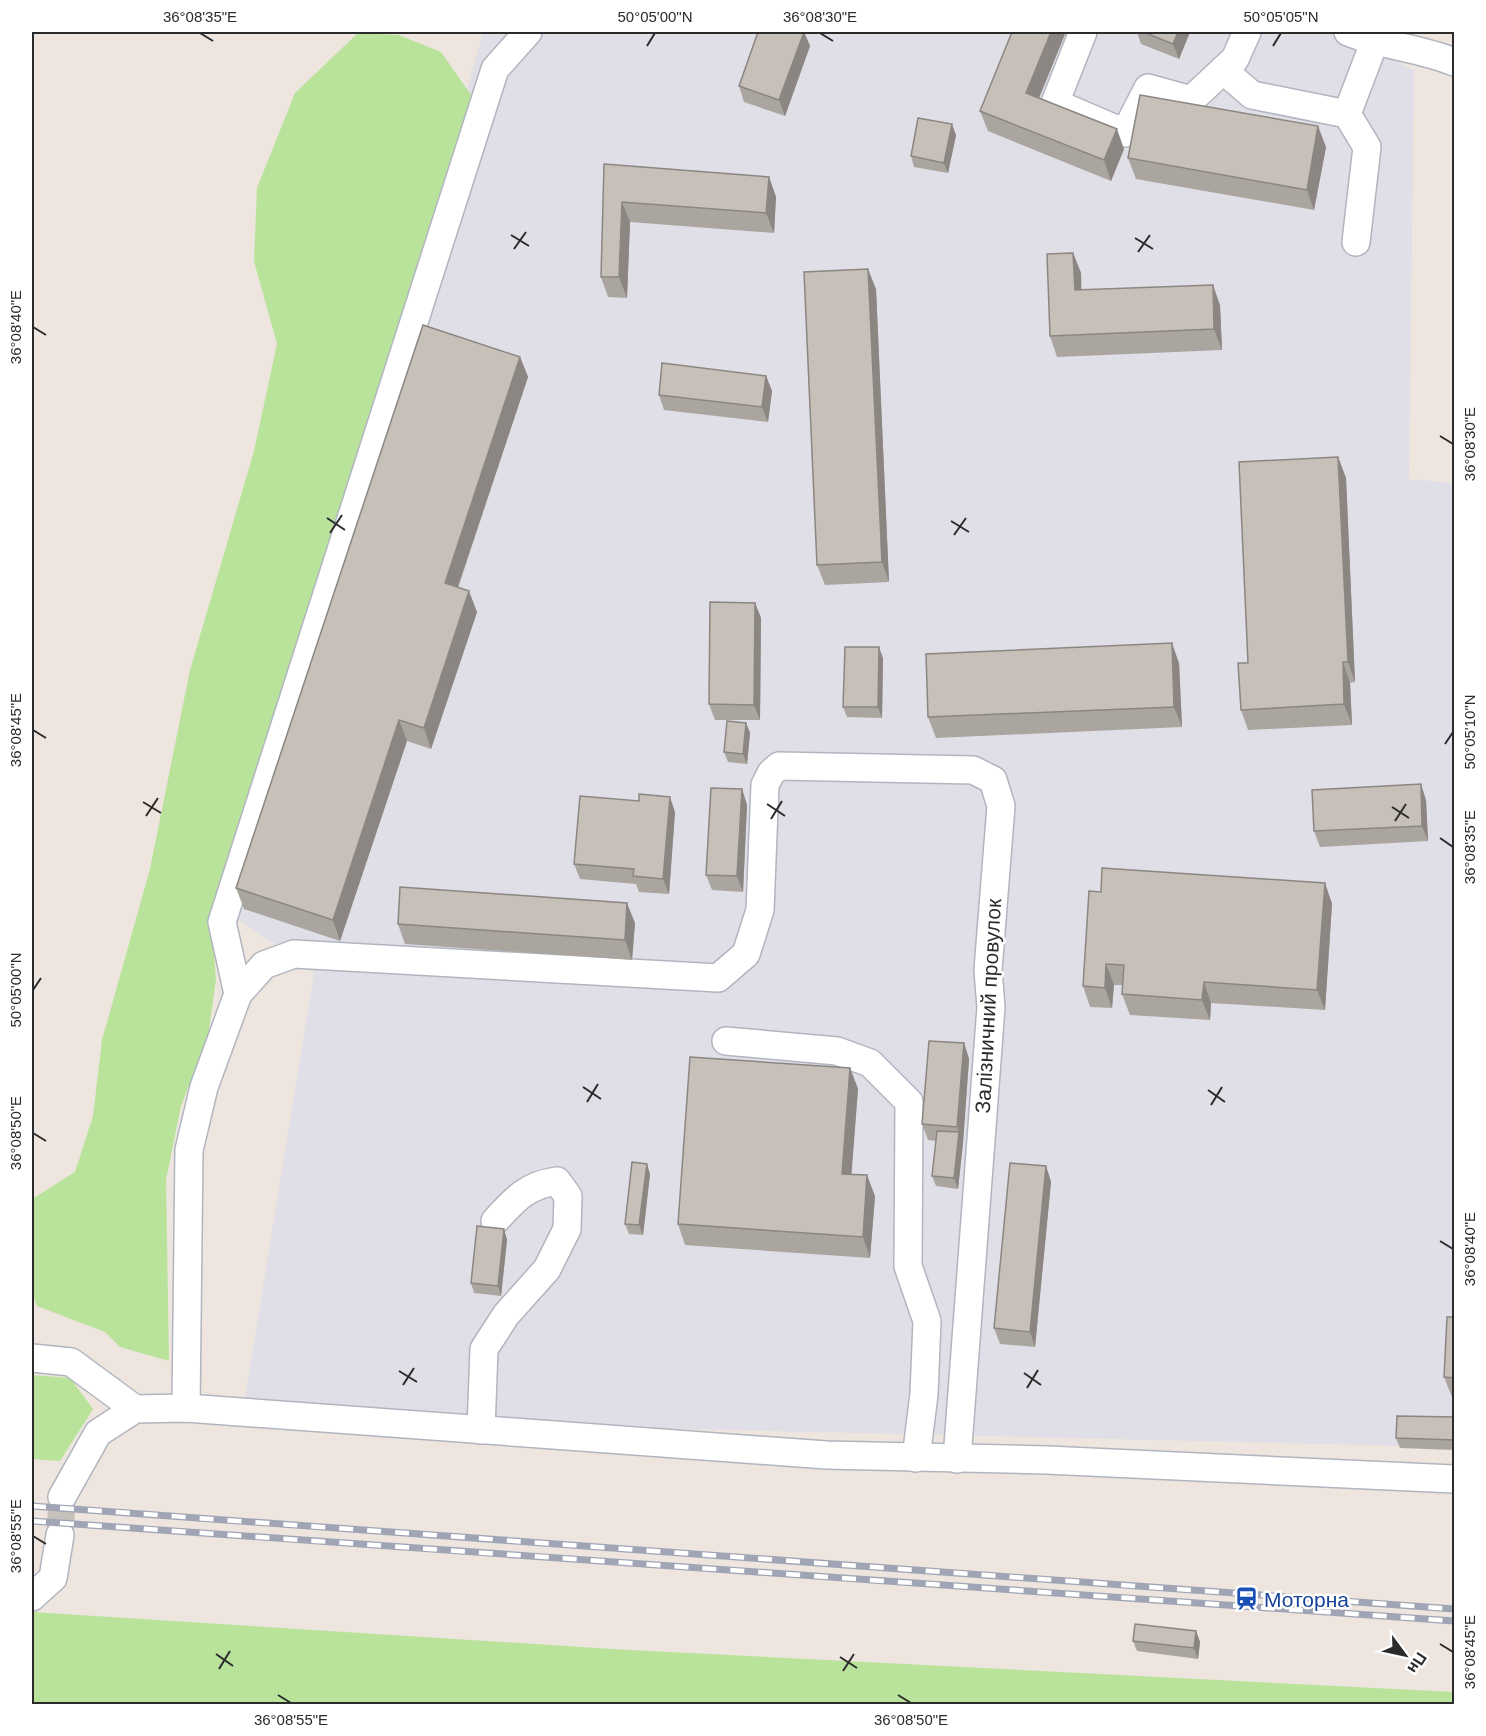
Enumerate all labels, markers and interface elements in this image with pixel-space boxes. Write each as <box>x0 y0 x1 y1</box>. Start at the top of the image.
text: 36°08'35"E <box>163 8 237 25</box>
text: 50°05'00"N <box>617 8 693 25</box>
text: 36°08'30"E <box>783 8 857 25</box>
text: 50°05'05"N <box>1243 8 1319 25</box>
text: 36°08'40"E <box>7 290 24 364</box>
text: 36°08'30"E <box>1461 407 1478 481</box>
text: 36°08'45"E <box>7 693 24 767</box>
text: 50°05'10"N <box>1461 694 1478 770</box>
text: 36°08'35"E <box>1461 810 1478 884</box>
street label: Залізничний провулок <box>971 897 1005 1114</box>
text: 50°05'00"N <box>7 952 24 1028</box>
text: 36°08'50"E <box>7 1096 24 1170</box>
text: 36°08'40"E <box>1461 1212 1478 1286</box>
text: 36°08'55"E <box>7 1499 24 1573</box>
station icon: Моторна <box>1233 1586 1259 1612</box>
place label: Моторна <box>1264 1588 1349 1611</box>
text: 36°08'45"E <box>1461 1615 1478 1689</box>
north arrow <box>1375 1625 1435 1685</box>
text: Пн <box>1404 1649 1430 1676</box>
text: 36°08'55"E <box>254 1711 328 1728</box>
text: 36°08'50"E <box>874 1711 948 1728</box>

